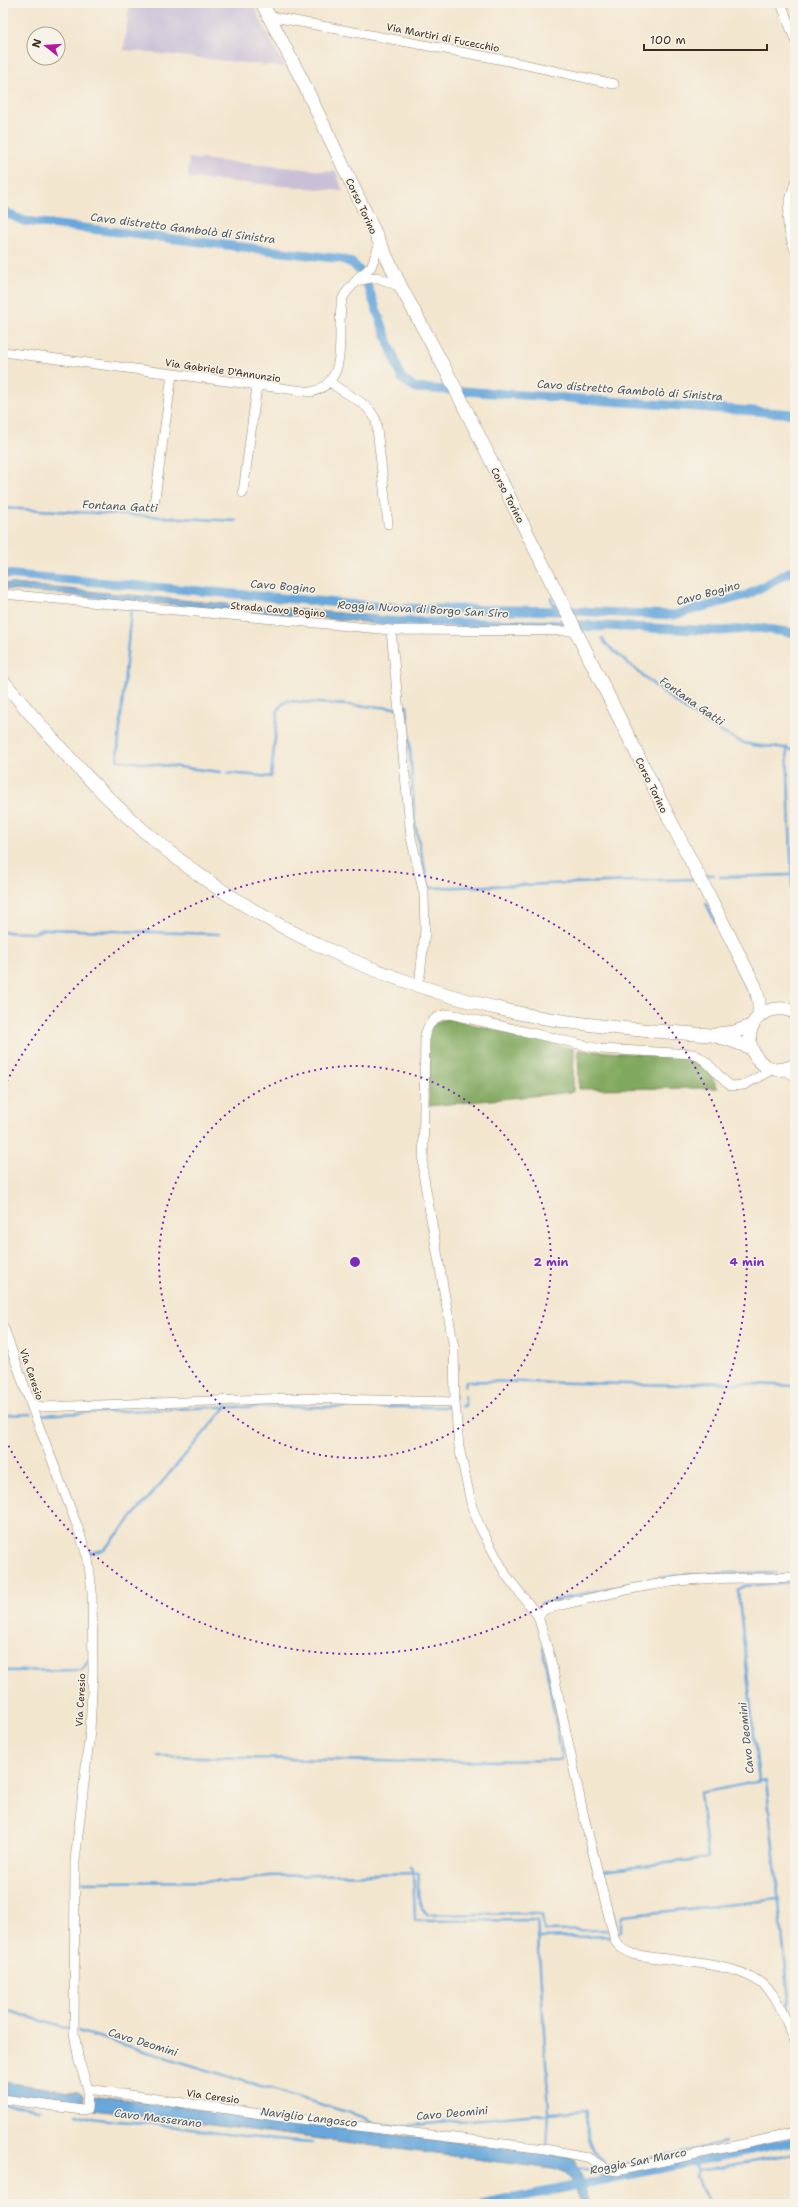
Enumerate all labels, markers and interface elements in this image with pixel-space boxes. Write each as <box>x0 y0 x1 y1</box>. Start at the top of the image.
street label: Via Martiri di Fucecchio <box>385 20 501 55</box>
north arrow <box>26 26 66 66</box>
scale bar <box>644 26 767 52</box>
text: 100 m <box>650 32 686 48</box>
text: N <box>28 37 45 50</box>
street label: Corso Torino <box>343 176 380 236</box>
water label: Cavo distretto Gambolò di Sinistra <box>90 210 276 247</box>
street label: Via Gabriele D'Annunzio <box>164 356 282 385</box>
water label: Cavo distretto Gambolò di Sinistra <box>537 377 724 404</box>
street label: Corso Torino <box>488 465 527 525</box>
water label: Fontana Gatti <box>82 497 159 516</box>
water label: Cavo Bogino <box>250 576 317 597</box>
water label: Cavo Bogino <box>675 578 742 609</box>
water label: Roggia Nuova di Borgo San Siro <box>337 598 509 621</box>
street label: Strada Cavo Bogino <box>230 599 326 620</box>
water label: Fontana Gatti <box>656 674 728 730</box>
street label: Corso Torino <box>632 755 671 815</box>
text: 2 min <box>534 1254 569 1270</box>
text: 4 min <box>730 1254 765 1270</box>
centre of rings <box>348 1255 362 1269</box>
street label: Via Ceresio <box>17 1347 46 1402</box>
street label: Via Ceresio <box>73 1673 88 1727</box>
water label: Cavo Deomini <box>735 1701 758 1774</box>
water label: Cavo Deomini <box>106 2025 180 2060</box>
street label: Via Ceresio <box>185 2086 240 2107</box>
water label: Cavo Deomini <box>416 2103 489 2124</box>
water label: Naviglio Langosco <box>260 2104 358 2131</box>
water label: Cavo Masserano <box>113 2106 203 2131</box>
water label: Roggia San Marco <box>588 2145 688 2178</box>

